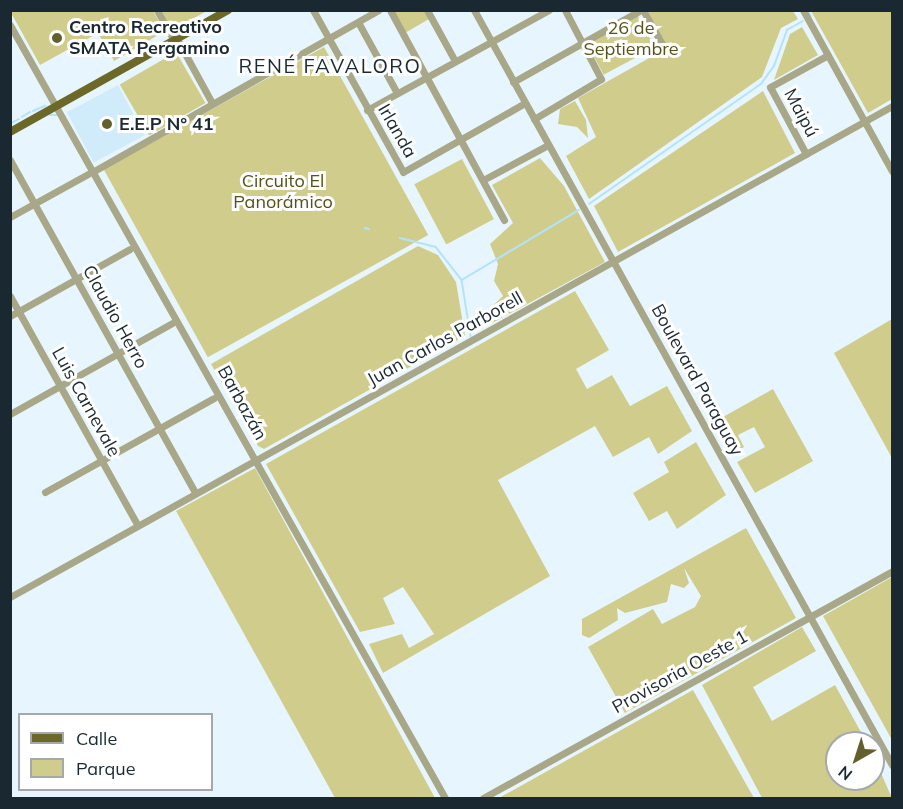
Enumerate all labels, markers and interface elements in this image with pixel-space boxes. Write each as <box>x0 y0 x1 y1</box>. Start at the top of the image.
place label: Centro Recreativo SMATA Pergamino <box>69 17 230 60</box>
park label: 26 de Septiembre <box>584 18 678 60</box>
marker: Centro Recreativo SMATA Pergamino <box>50 31 64 45</box>
district label: RENÉ FAVALORO <box>238 53 422 77</box>
street label: Maipú <box>779 85 823 141</box>
street label: Irlanda <box>373 100 421 162</box>
place label: E.E.P N° 41 <box>119 113 214 135</box>
marker: E.E.P N° 41 <box>100 117 114 131</box>
park label: Circuito El Panorámico <box>233 171 333 213</box>
street label: Claudio Herro <box>78 262 152 372</box>
street label: Juan Carlos Parborell <box>364 287 526 391</box>
street label: Boulevard Paraguay <box>646 301 748 459</box>
street label: Luis Carnevale <box>47 344 125 460</box>
street label: Barbazán <box>213 362 271 444</box>
street label: Provisoria Oeste 1 <box>609 626 751 718</box>
legend <box>18 713 213 791</box>
text: Calle <box>76 727 117 750</box>
north arrow <box>825 731 885 791</box>
text: Parque <box>76 757 135 780</box>
text: N <box>834 762 856 785</box>

